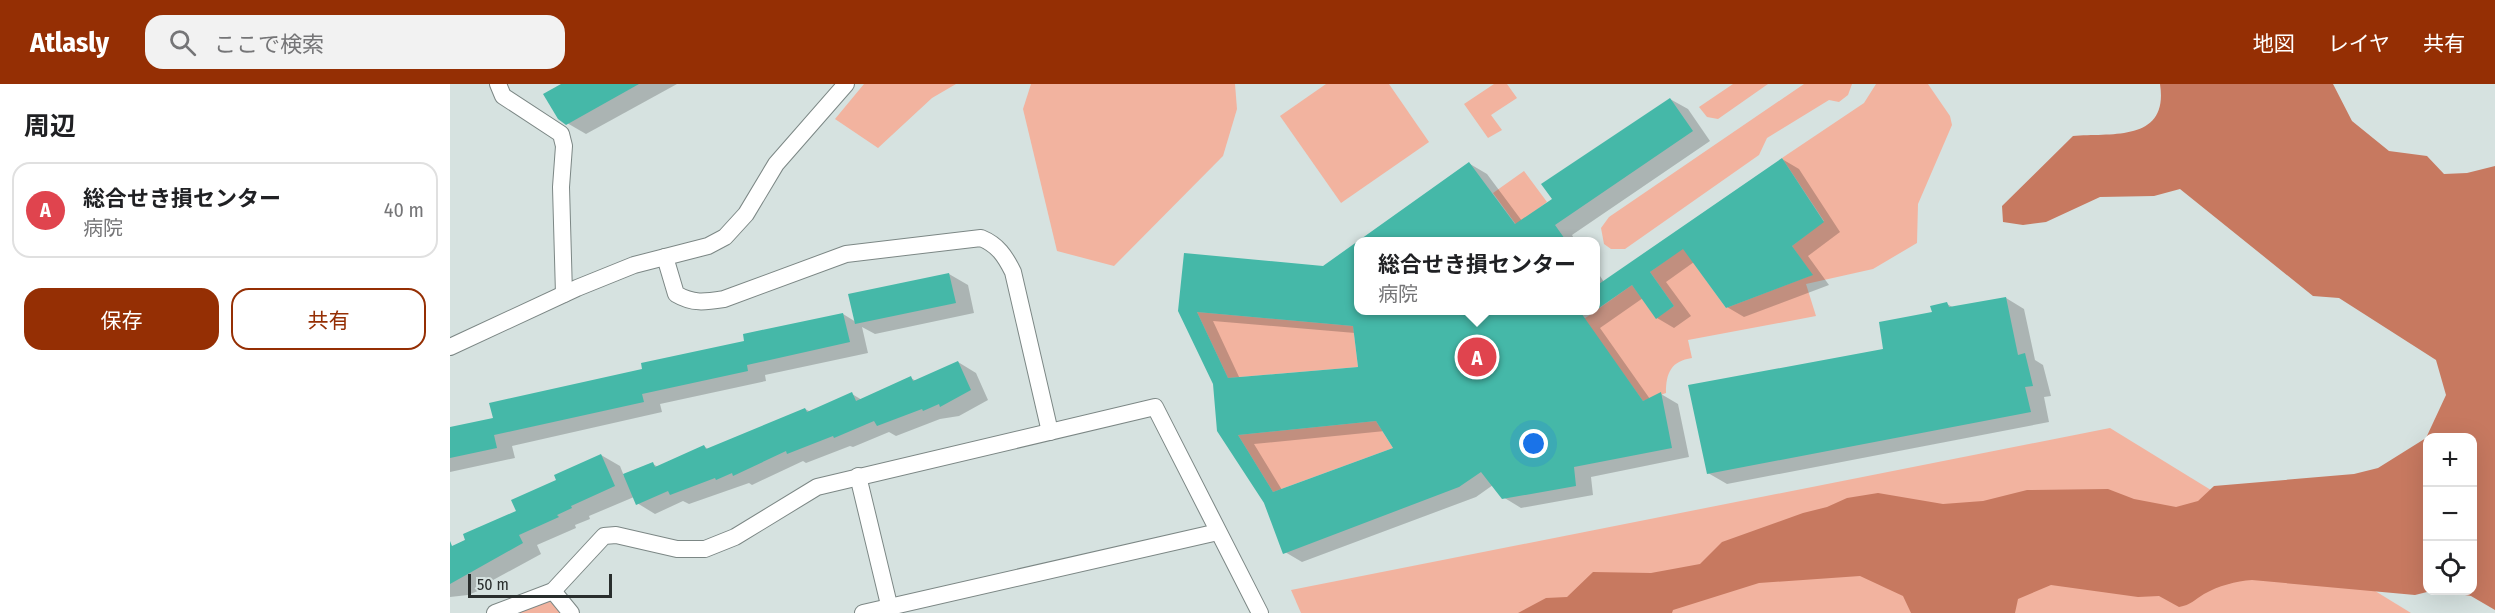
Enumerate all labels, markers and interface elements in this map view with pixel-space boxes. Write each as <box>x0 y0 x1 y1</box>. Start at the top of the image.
search box <box>145 15 565 69</box>
text: Atlasly <box>30 26 109 59</box>
icon: search <box>166 26 199 59</box>
text: ここで検索 <box>214 31 324 58</box>
text: 地図 <box>2253 31 2295 57</box>
text: レイヤ <box>2328 31 2390 57</box>
text: 共有 <box>2423 31 2465 57</box>
text: 周辺 <box>24 111 76 142</box>
text: 総合せき損センター <box>83 185 281 212</box>
text: A <box>40 198 51 222</box>
text: 40 m <box>384 198 424 222</box>
text: 病院 <box>83 216 123 240</box>
popup <box>1354 237 1600 315</box>
text: 総合せき損センター <box>1378 251 1576 278</box>
text: 病院 <box>1378 282 1418 306</box>
button: 保存 <box>24 288 219 350</box>
button: 共有 <box>231 288 426 350</box>
pin: A <box>1458 334 1496 380</box>
your location <box>1519 429 1548 458</box>
map controls <box>2423 433 2477 595</box>
button: + <box>2423 433 2477 487</box>
button: − <box>2423 487 2477 541</box>
button: locate <box>2423 541 2477 595</box>
scale bar <box>468 571 612 598</box>
text: 50 m <box>477 575 509 594</box>

